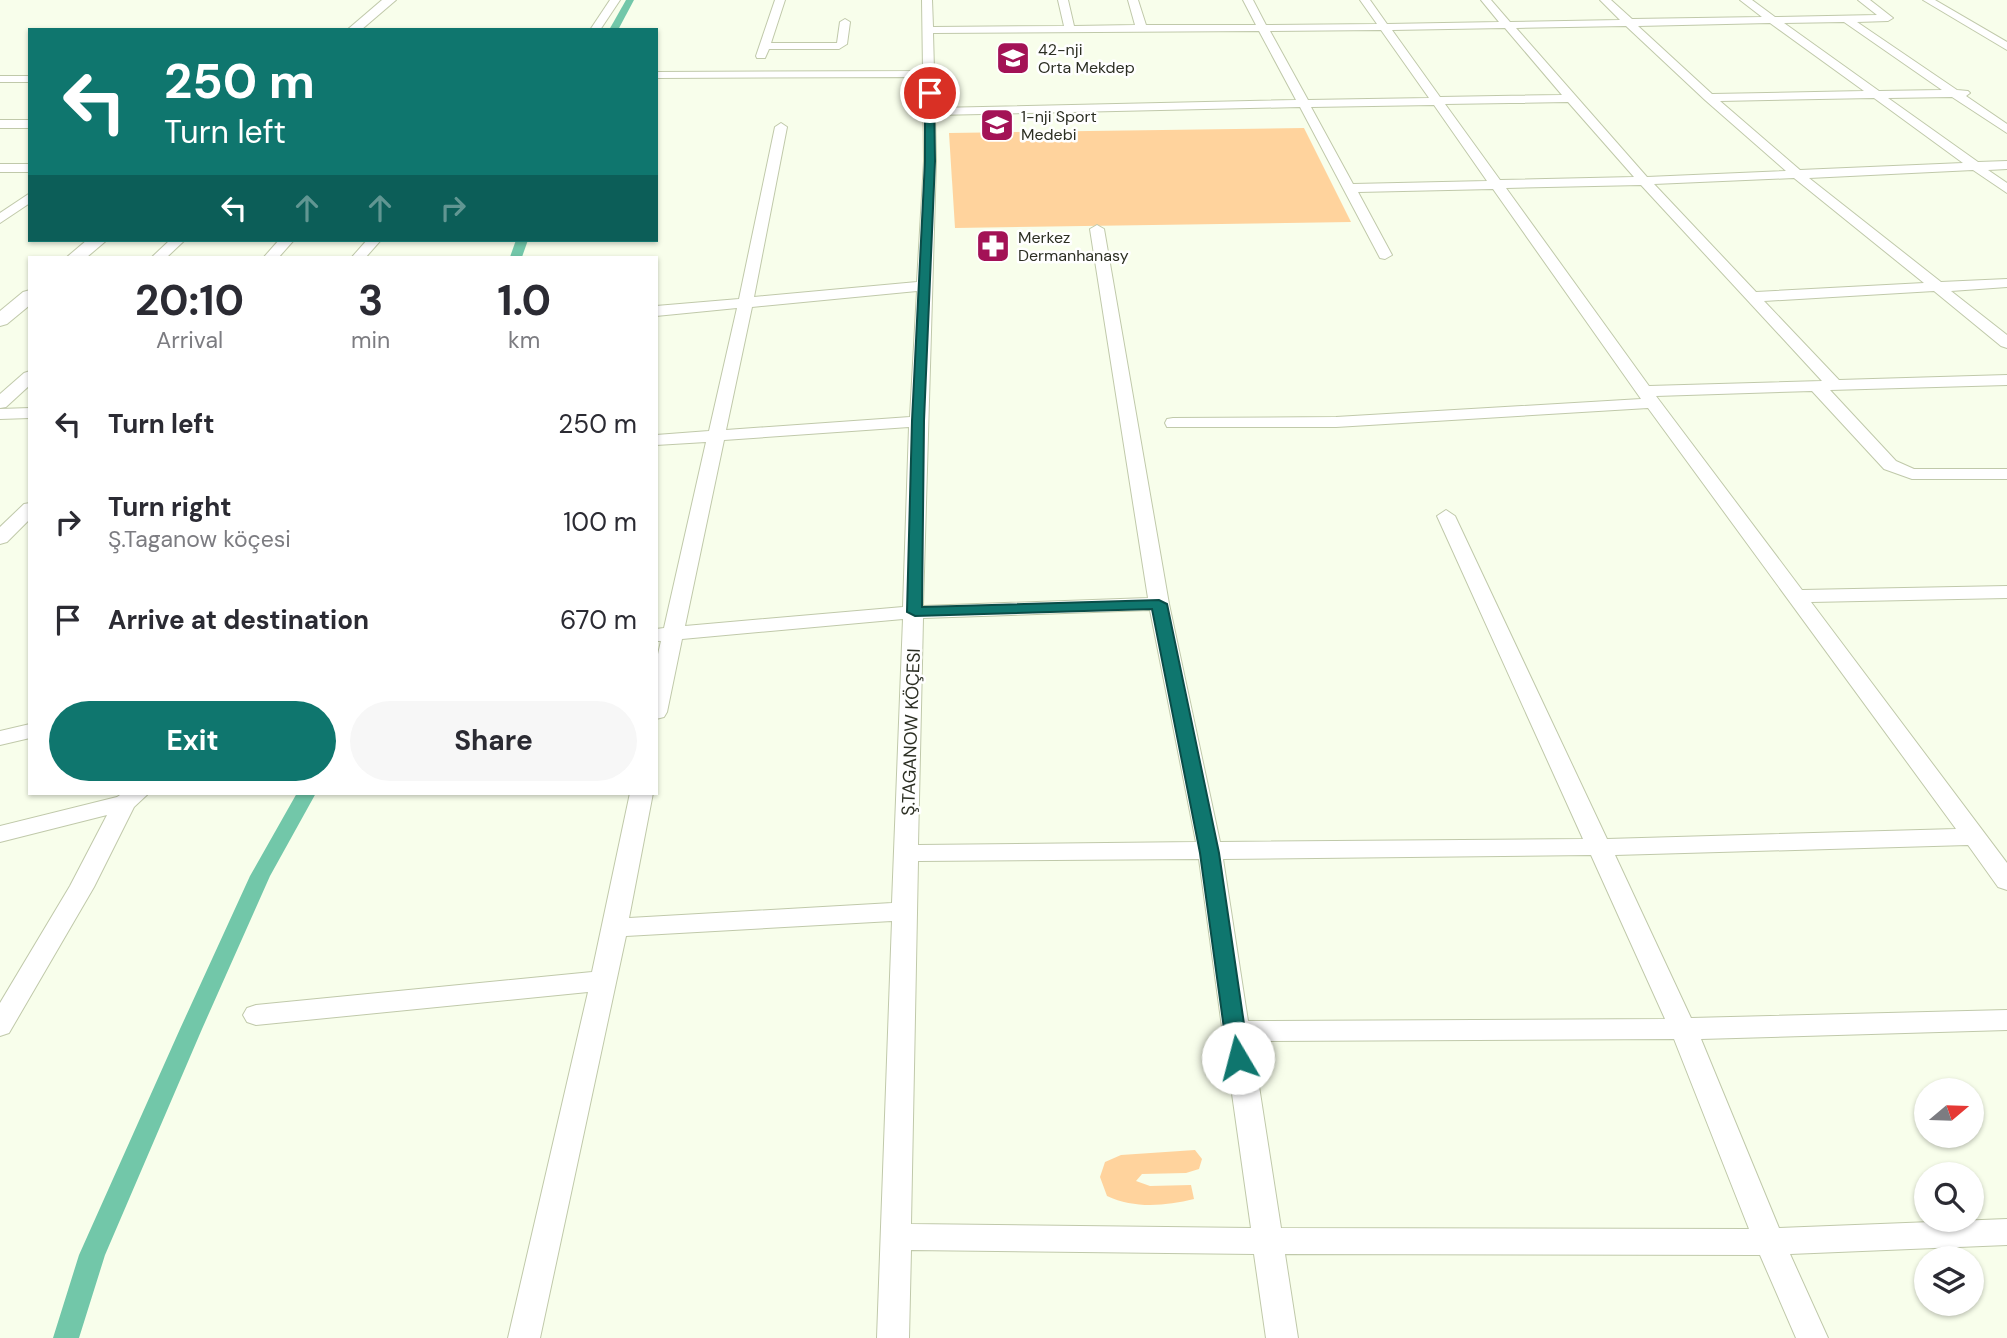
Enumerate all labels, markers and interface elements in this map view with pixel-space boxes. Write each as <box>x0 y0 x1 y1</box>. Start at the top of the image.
school or university icon: 42-nji Orta Mekdep <box>994 39 1032 77</box>
place label: 42-nji Orta Mekdep <box>1038 39 1135 78</box>
text: 250 m <box>164 49 315 113</box>
icon: left <box>49 56 140 147</box>
pin <box>900 63 960 123</box>
icon: arrive <box>911 74 949 112</box>
school or university icon: 1-nji Sport Medebi <box>978 106 1016 144</box>
place label: 1-nji Sport Medebi <box>1021 106 1097 145</box>
text: Turn left <box>164 111 286 153</box>
icon: left <box>215 189 253 227</box>
icon: ahead <box>288 189 326 227</box>
icon: ahead <box>361 189 399 227</box>
icon: right <box>434 189 472 227</box>
pharmacy icon: Merkez Dermanhanasy <box>974 227 1012 265</box>
place label: Merkez Dermanhanasy <box>1018 227 1129 266</box>
text: 20:10 <box>135 273 244 328</box>
text: 3 <box>358 273 383 328</box>
text: 1.0 <box>497 273 551 328</box>
text: Arrival <box>156 325 223 355</box>
text: min <box>351 325 390 355</box>
text: km <box>508 325 540 355</box>
icon: left <box>49 405 87 443</box>
text: Turn left <box>108 407 215 441</box>
text: 250 m <box>558 407 637 441</box>
text: Turn right <box>108 490 232 524</box>
icon: right <box>49 503 87 541</box>
text: 100 m <box>563 505 637 539</box>
text: Ş.Taganow köçesi <box>108 524 291 554</box>
icon: arrive <box>49 601 87 639</box>
text: Arrive at destination <box>108 603 369 637</box>
text: 670 m <box>560 603 637 637</box>
street label: Ş.TAGANOW KÖÇESI <box>896 648 926 816</box>
button: Exit <box>49 701 336 781</box>
button: Share <box>350 701 637 781</box>
position arrow <box>1201 1021 1275 1095</box>
north arrow <box>1914 1078 1984 1148</box>
map controls <box>1914 1078 1984 1316</box>
button: search <box>1914 1162 1984 1232</box>
button: layers <box>1914 1246 1984 1316</box>

